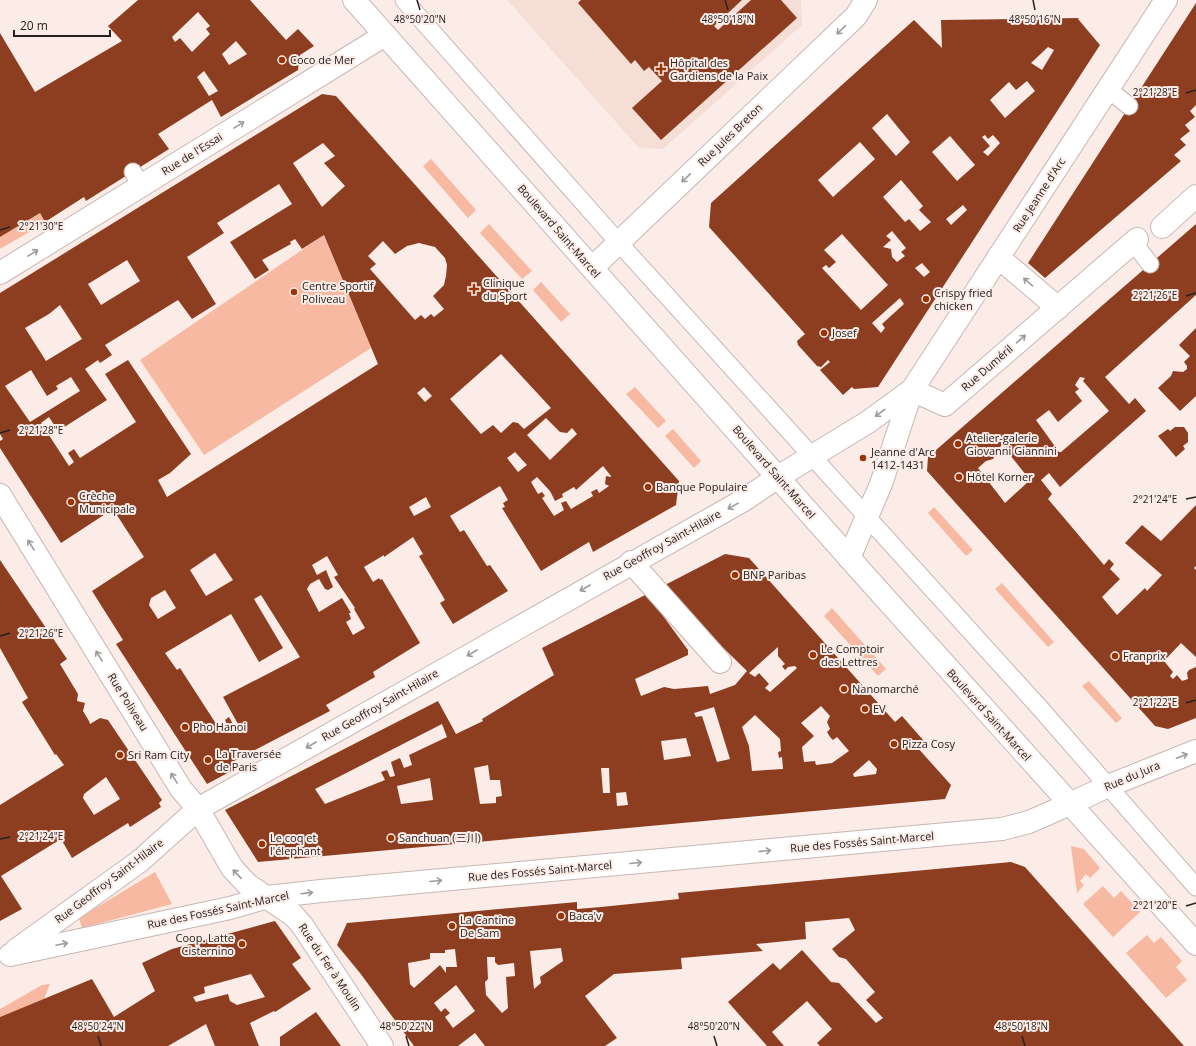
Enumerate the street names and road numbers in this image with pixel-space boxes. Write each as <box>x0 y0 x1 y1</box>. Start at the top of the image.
street label: Rue Jules Breton <box>694 100 765 169</box>
street label: Rue de l'Essai <box>158 129 225 178</box>
street label: Rue Jeanne d'Arc <box>1009 154 1068 235</box>
street label: Boulevard Saint-Marcel <box>515 181 604 280</box>
street label: Rue Duméril <box>958 341 1016 394</box>
street label: Boulevard Saint-Marcel <box>730 422 819 521</box>
street label: Rue Geoffroy Saint-Hilaire <box>600 506 723 583</box>
street label: Rue Geoffroy Saint-Hilaire <box>319 665 441 744</box>
street label: Boulevard Saint-Marcel <box>944 665 1035 764</box>
street label: Rue Poliveau <box>105 670 152 734</box>
street label: Rue du Jura <box>1102 757 1162 794</box>
street label: Rue des Fossés Saint-Marcel <box>789 828 935 855</box>
street label: Rue Geoffroy Saint-Hilaire <box>51 835 166 926</box>
street label: Rue des Fossés Saint-Marcel <box>467 857 613 884</box>
street label: Rue des Fossés Saint-Marcel <box>146 887 290 932</box>
street label: Rue du Fer à Moulin <box>295 920 365 1013</box>

